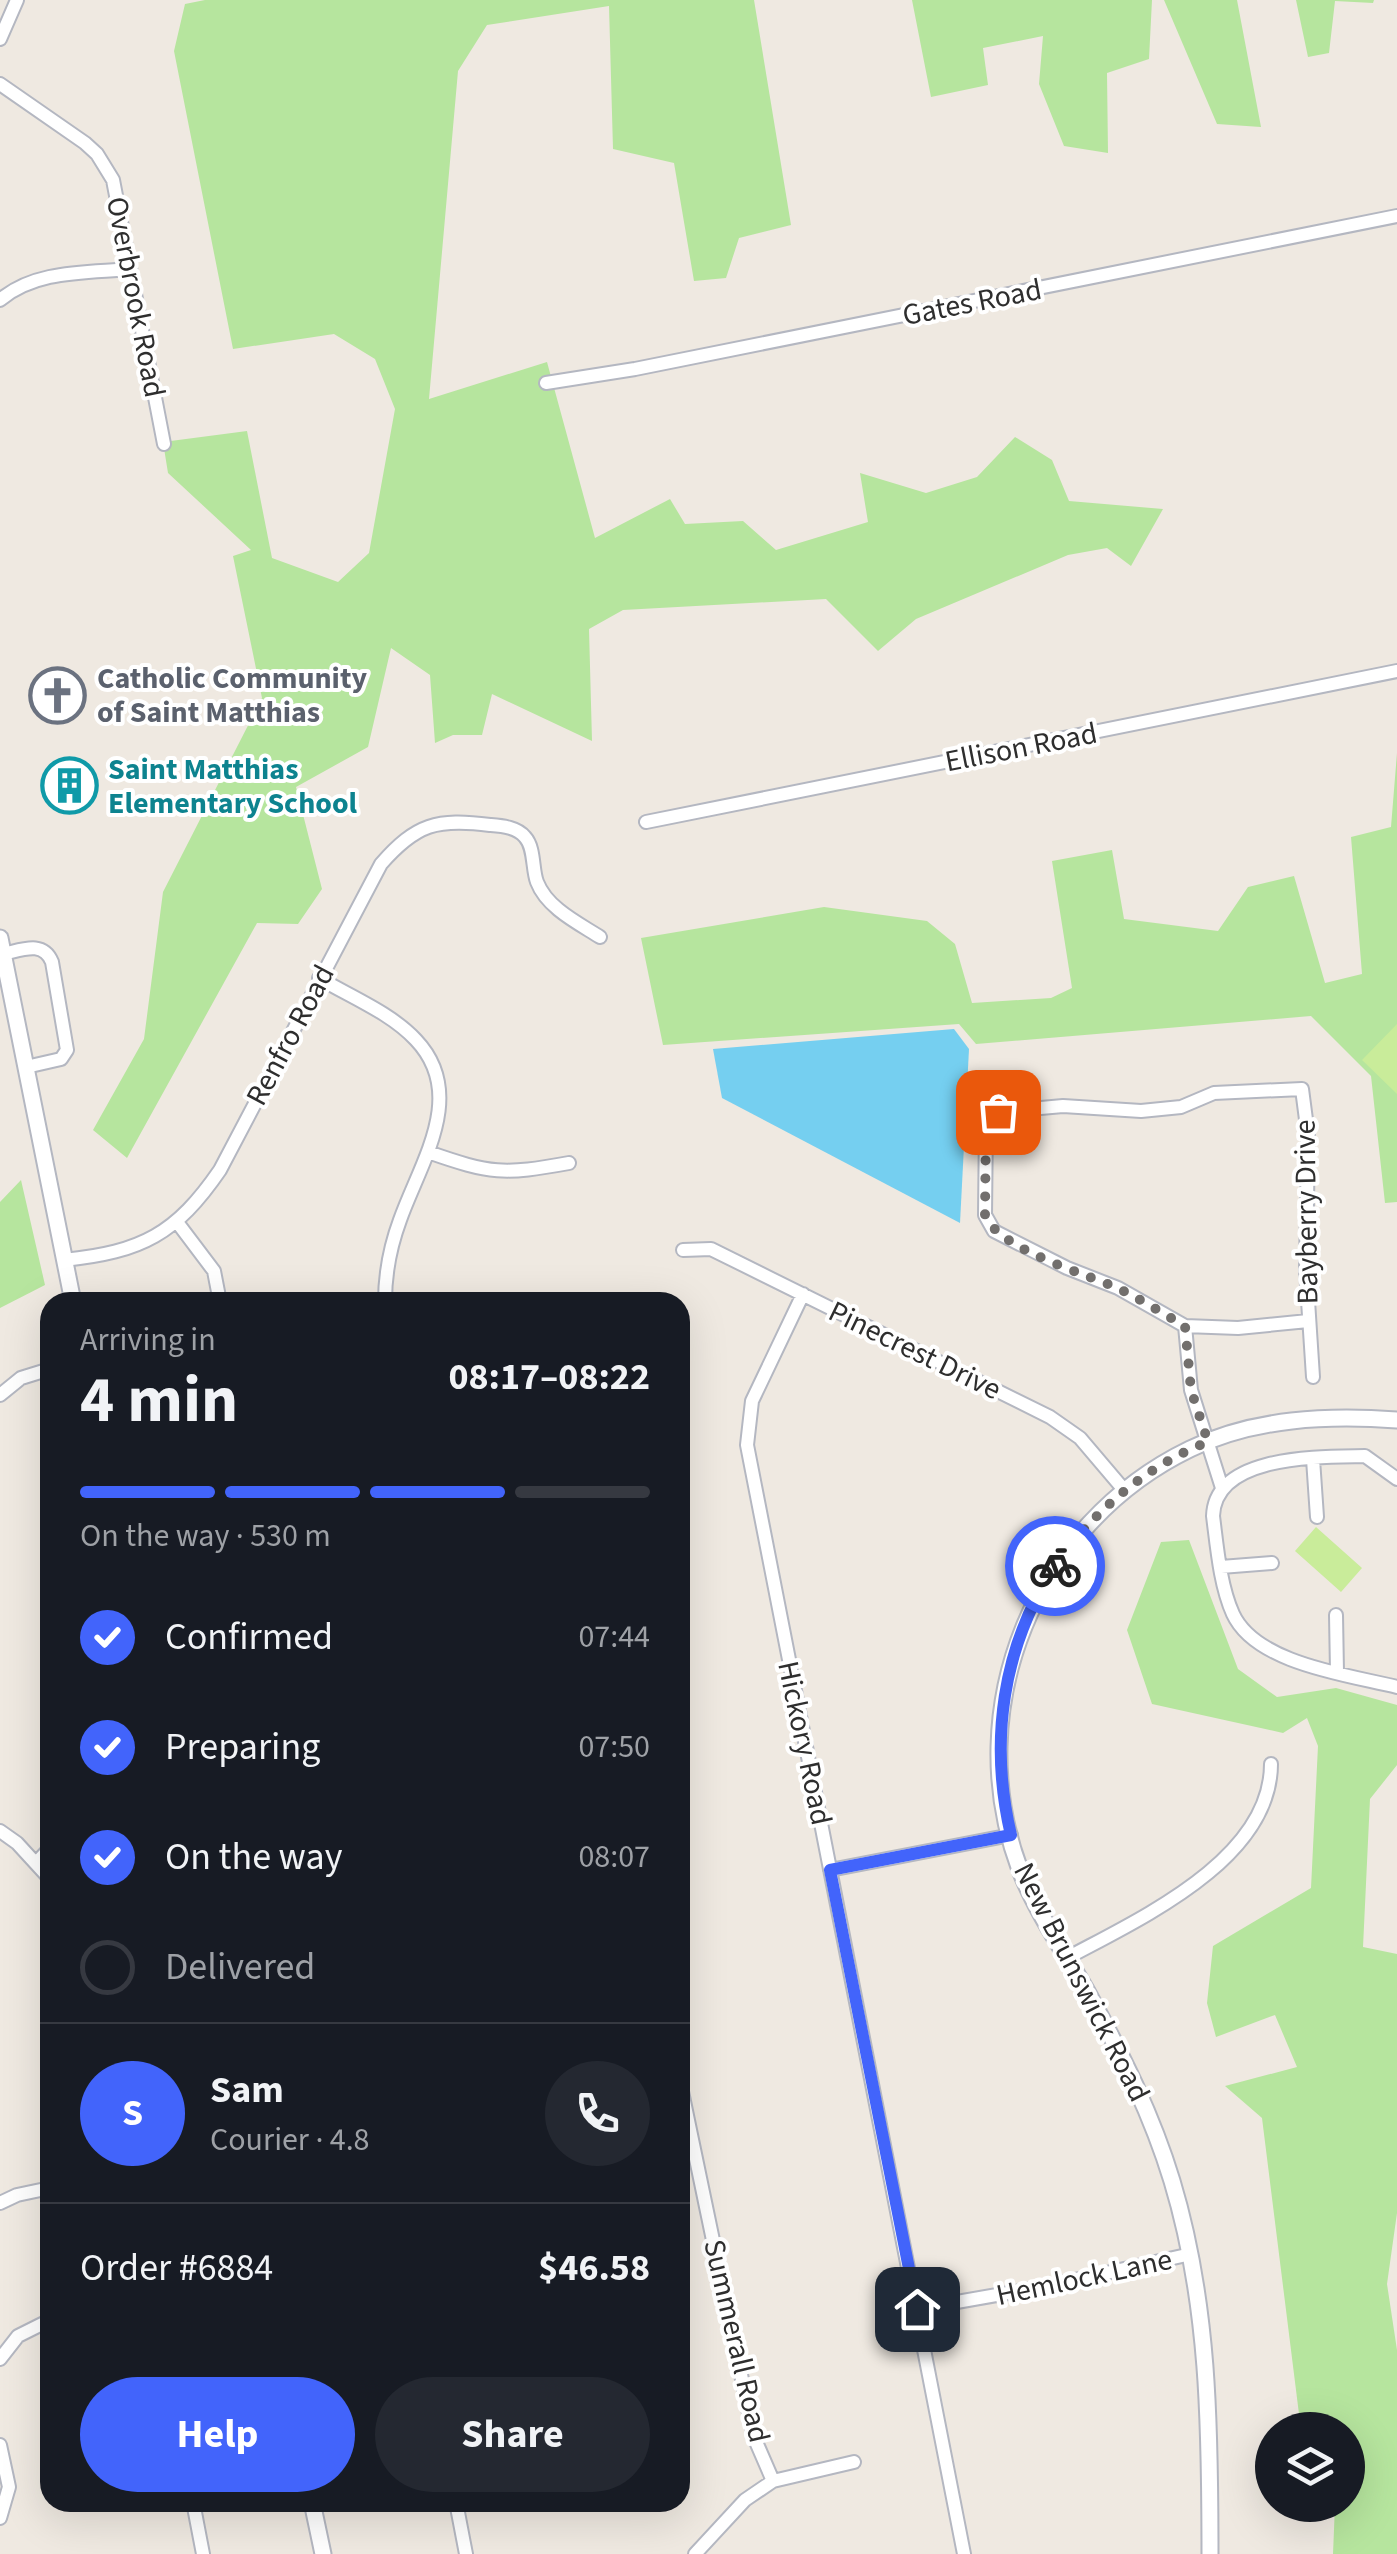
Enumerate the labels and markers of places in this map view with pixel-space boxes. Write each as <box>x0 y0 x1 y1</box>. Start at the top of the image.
place label: Catholic Community of Saint Matthias <box>97 657 367 734</box>
church icon: Catholic Community of Saint Matthias <box>28 665 88 725</box>
place label: Saint Matthias Elementary School <box>108 748 358 825</box>
building icon: Saint Matthias Elementary School <box>39 756 99 816</box>
pin <box>956 1070 1041 1155</box>
pin <box>875 2267 960 2352</box>

